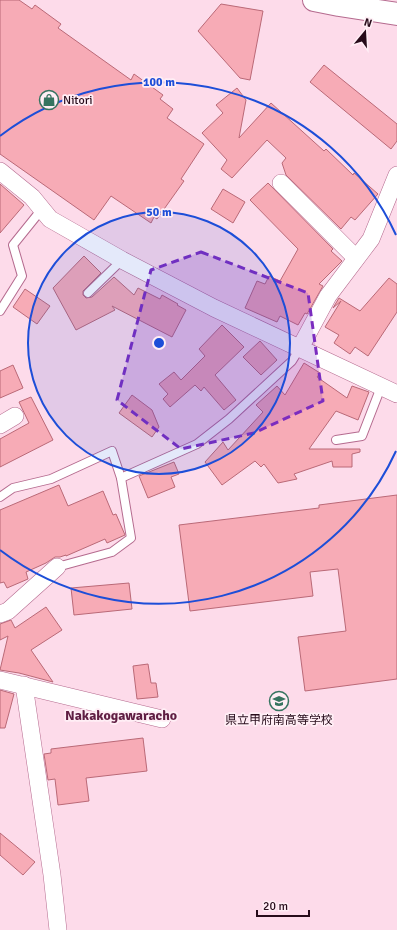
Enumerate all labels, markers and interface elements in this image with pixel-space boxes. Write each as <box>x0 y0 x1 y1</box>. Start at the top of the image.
north arrow <box>345 12 385 52</box>
text: N <box>362 16 374 30</box>
text: 100 m <box>143 75 175 90</box>
shop icon: Nitori <box>38 89 60 111</box>
place label: Nitori <box>63 93 93 108</box>
text: 50 m <box>146 205 172 220</box>
centre of rings <box>152 336 166 350</box>
school or university icon: 県立甲府南高等学校 <box>268 690 290 712</box>
district label: Nakakogawaracho <box>65 707 177 724</box>
place label: 県立甲府南高等学校 <box>225 713 333 728</box>
scale bar <box>257 892 309 918</box>
text: 20 m <box>263 899 288 914</box>

